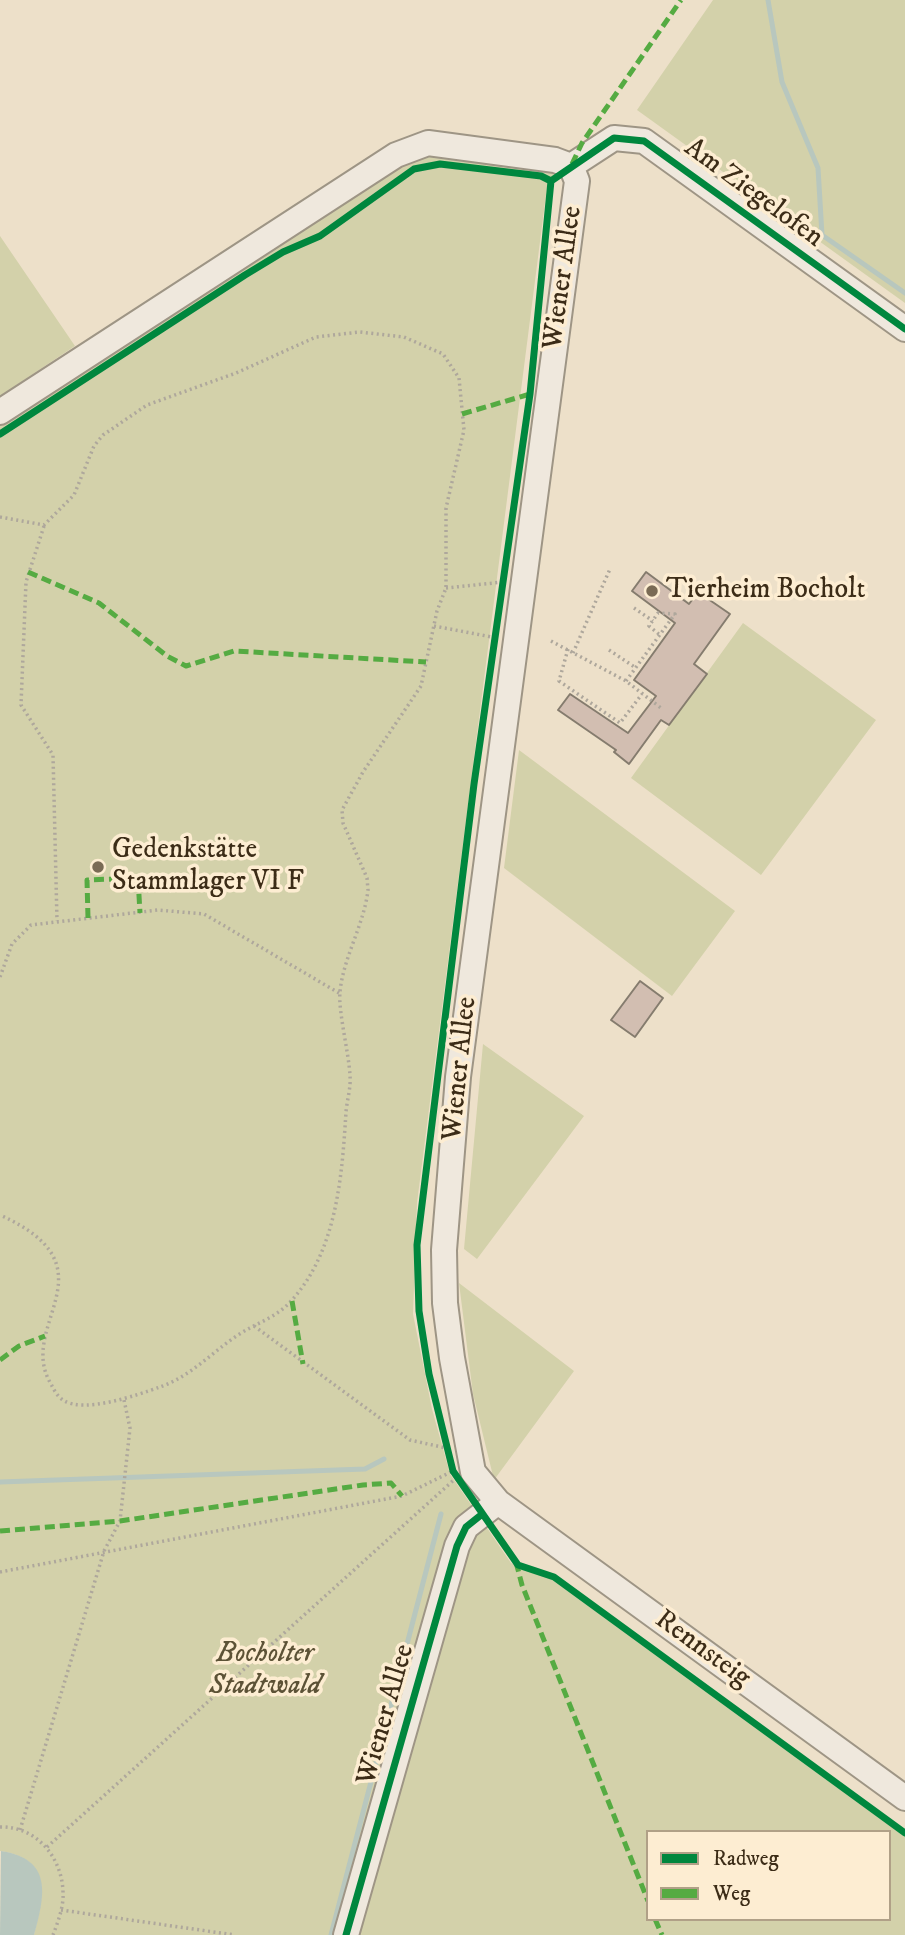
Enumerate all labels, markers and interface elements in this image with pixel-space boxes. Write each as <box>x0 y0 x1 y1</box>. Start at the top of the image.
street label: Am Ziegelofen <box>677 132 829 256</box>
street label: Wiener Allee <box>537 204 591 352</box>
place label: Tierheim Bocholt <box>666 574 865 608</box>
marker: Tierheim Bocholt <box>644 583 660 599</box>
place label: Gedenkstätte Stammlager VI F <box>112 834 304 900</box>
marker: Gedenkstätte Stammlager VI F <box>90 859 106 875</box>
street label: Wiener Allee <box>437 995 485 1143</box>
street label: Rennsteig <box>648 1604 756 1696</box>
park label: Bocholter Stadtwald <box>209 1638 321 1704</box>
street label: Wiener Allee <box>351 1641 423 1789</box>
legend <box>646 1830 891 1921</box>
text: Radweg <box>713 1846 779 1872</box>
text: Weg <box>713 1881 750 1907</box>

